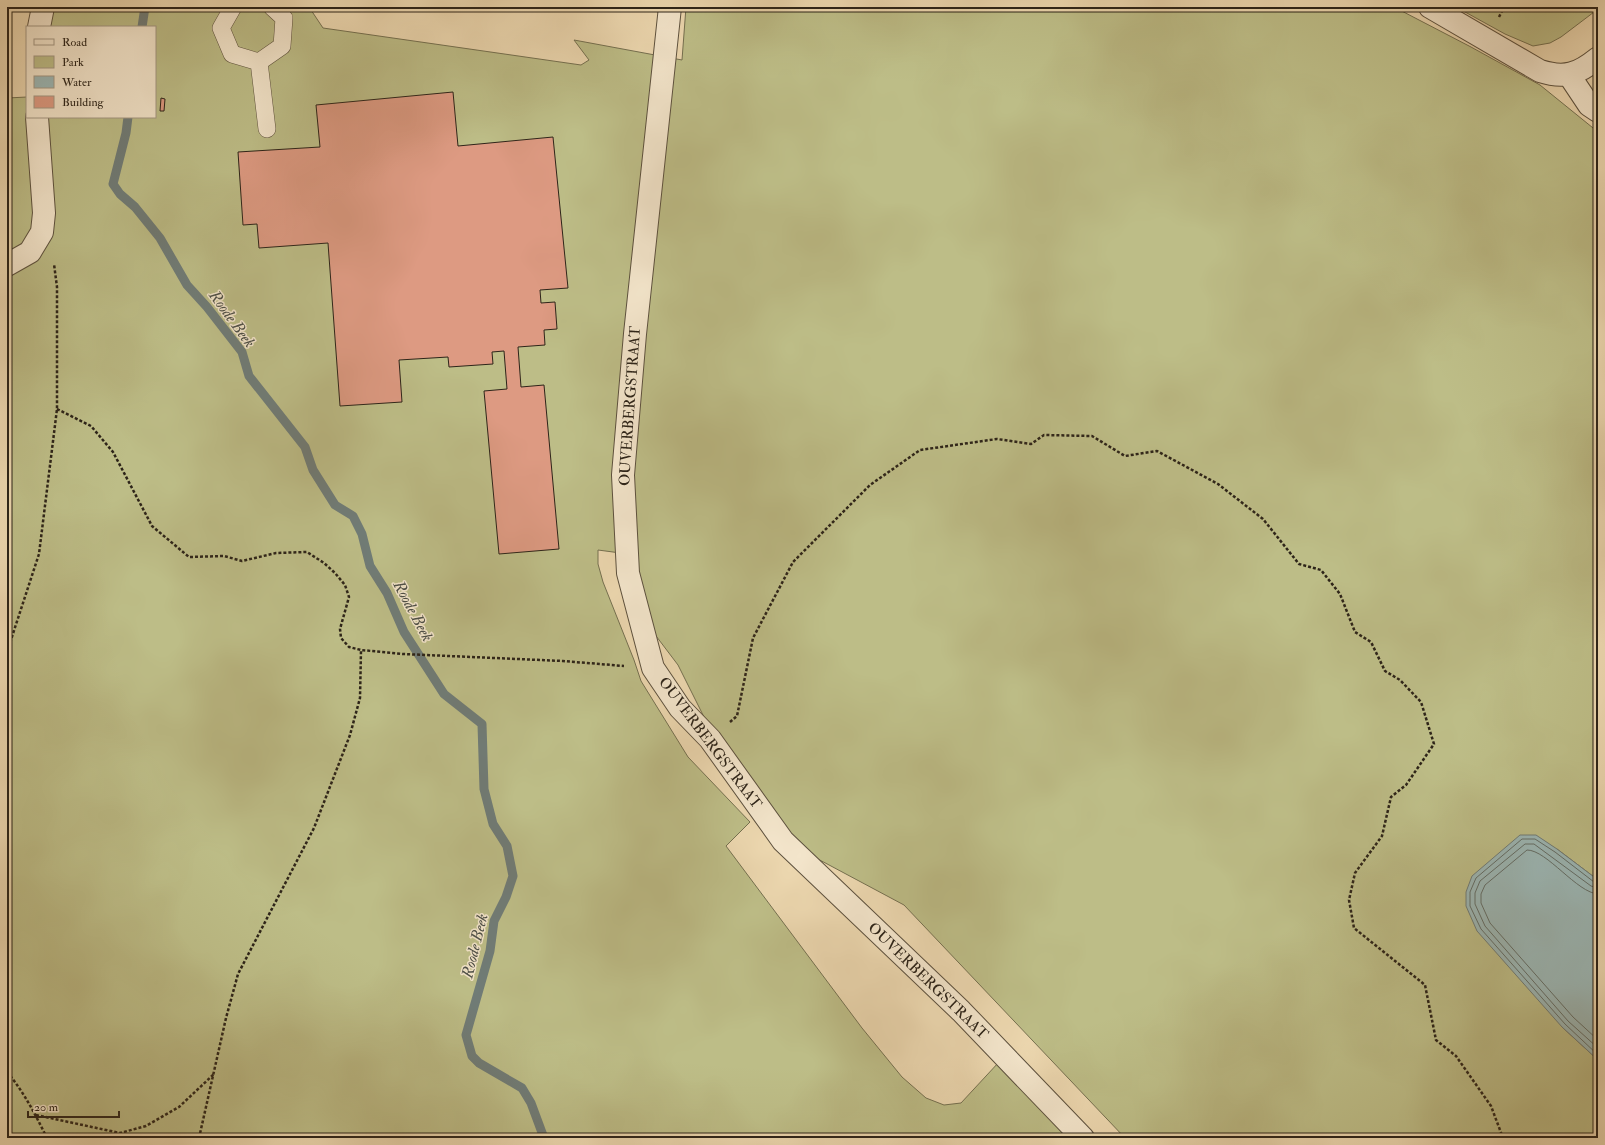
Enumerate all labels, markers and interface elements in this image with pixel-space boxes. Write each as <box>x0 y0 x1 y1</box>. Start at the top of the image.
legend <box>26 26 156 118</box>
text: Road <box>62 35 87 50</box>
text: Park <box>62 55 84 70</box>
text: Water <box>61 75 92 90</box>
text: Building <box>62 95 105 110</box>
water label: Roode Beek <box>204 286 260 352</box>
street label: OUVERBERGSTRAAT <box>615 325 645 487</box>
water label: Roode Beek <box>388 576 437 645</box>
street label: OUVERBERGSTRAAT <box>654 673 766 813</box>
water label: Roode Beek <box>457 911 493 981</box>
street label: OUVERBERGSTRAAT <box>864 918 992 1044</box>
scale bar <box>28 1093 119 1119</box>
text: 20 m <box>34 1100 59 1115</box>

